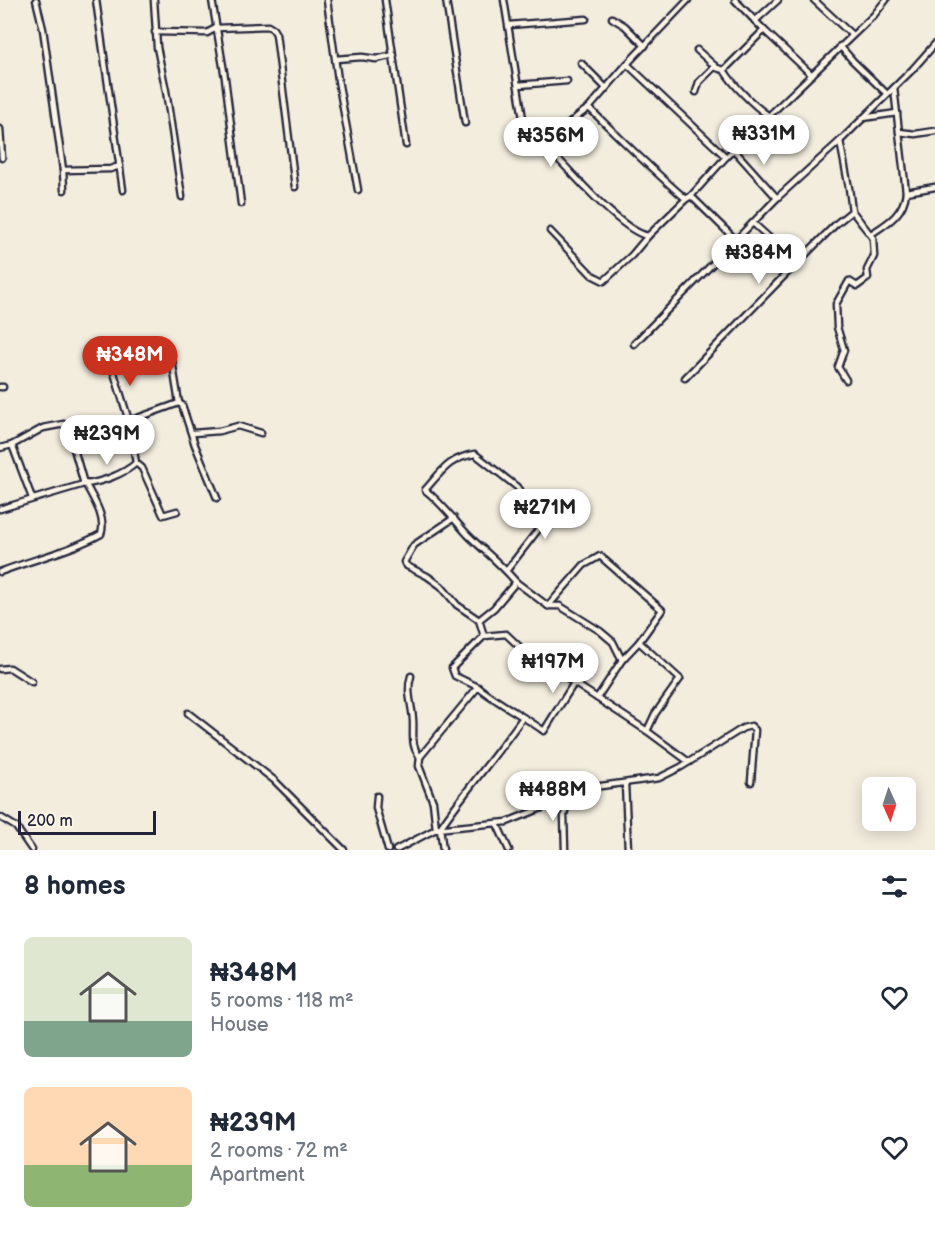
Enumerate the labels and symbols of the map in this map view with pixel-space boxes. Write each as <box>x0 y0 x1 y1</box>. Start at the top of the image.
pin: ₦331M <box>722 115 806 166</box>
pin: ₦356M <box>509 117 593 168</box>
pin: ₦384M <box>717 234 801 285</box>
pin: ₦348M <box>88 336 172 387</box>
pin: ₦239M <box>65 415 149 466</box>
pin: ₦271M <box>503 489 587 540</box>
pin: ₦197M <box>511 643 595 694</box>
pin: ₦488M <box>511 771 595 822</box>
north arrow <box>862 777 916 831</box>
scale bar <box>18 808 156 836</box>

